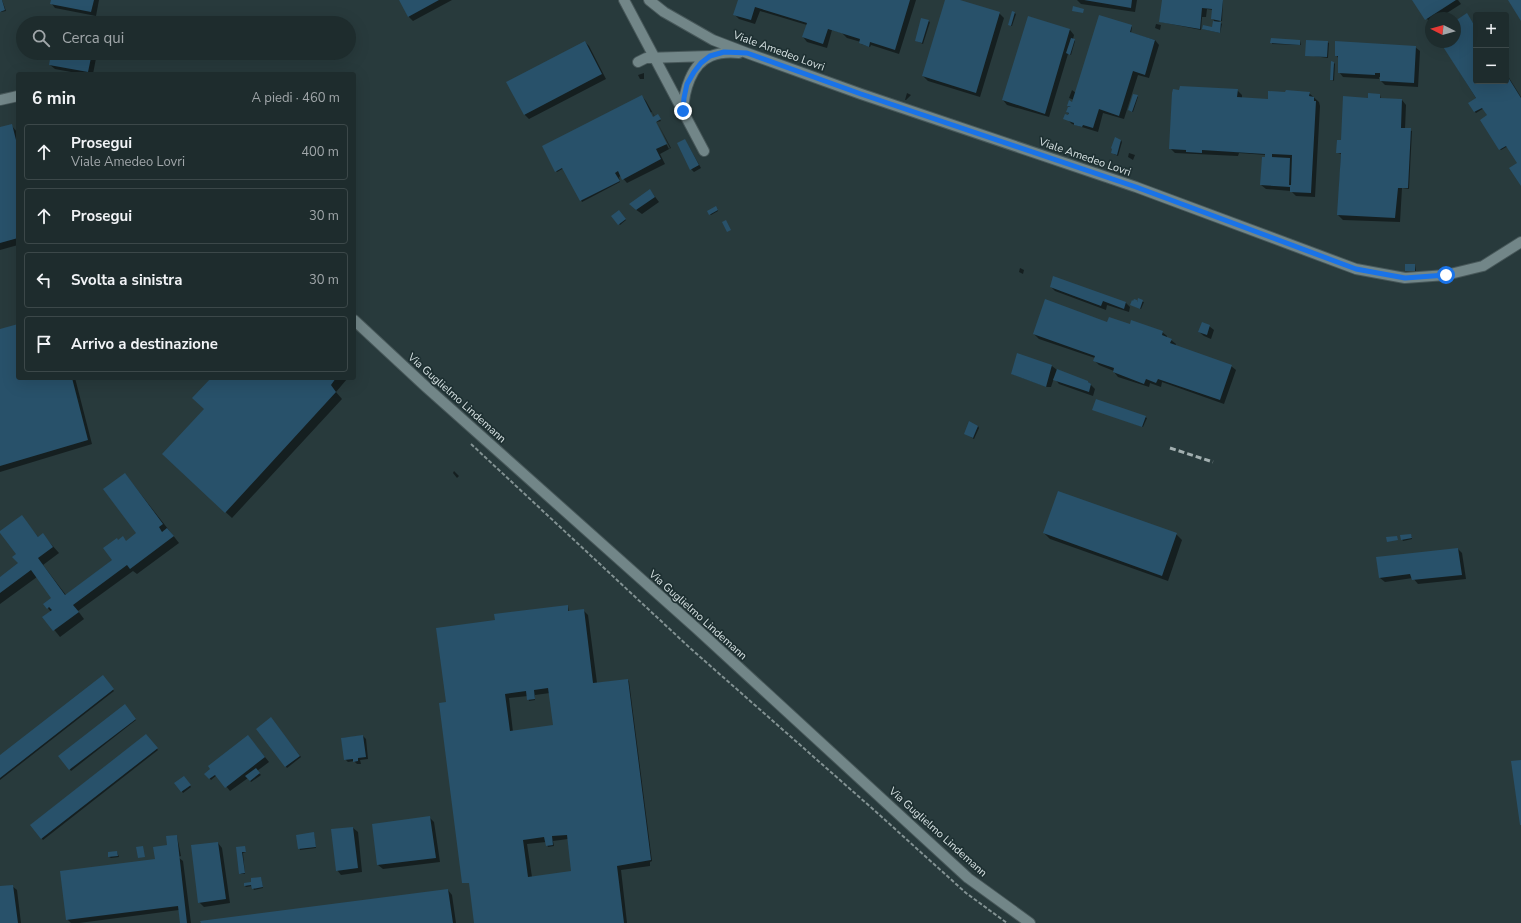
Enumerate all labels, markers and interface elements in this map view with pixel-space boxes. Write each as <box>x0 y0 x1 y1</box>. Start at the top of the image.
north arrow <box>1425 12 1461 48</box>
map controls <box>1473 12 1509 84</box>
button: + <box>1473 12 1509 48</box>
search box <box>16 16 356 60</box>
icon: search <box>30 27 52 49</box>
street label: Viale Amedeo Lovri <box>730 27 827 75</box>
text: Cerca qui <box>62 28 124 48</box>
button: − <box>1473 48 1509 84</box>
text: 6 min <box>32 87 76 110</box>
text: A piedi · 460 m <box>252 89 340 107</box>
route end <box>674 102 692 120</box>
text: Prosegui <box>71 133 132 153</box>
street label: Viale Amedeo Lovri <box>1036 134 1133 180</box>
icon: ahead <box>33 141 55 163</box>
text: 400 m <box>301 143 339 161</box>
text: Viale Amedeo Lovri <box>71 153 185 171</box>
icon: ahead <box>33 205 55 227</box>
text: Prosegui <box>71 206 132 226</box>
text: 30 m <box>309 207 339 225</box>
route start <box>1437 266 1455 284</box>
icon: left <box>33 269 55 291</box>
text: Svolta a sinistra <box>71 270 182 290</box>
text: 30 m <box>309 271 339 289</box>
icon: arrive <box>33 333 55 355</box>
text: Arrivo a destinazione <box>71 334 218 354</box>
street label: Via Guglielmo Lindemann <box>404 349 509 446</box>
street label: Via Guglielmo Lindemann <box>645 566 750 663</box>
street label: Via Guglielmo Lindemann <box>885 783 990 880</box>

